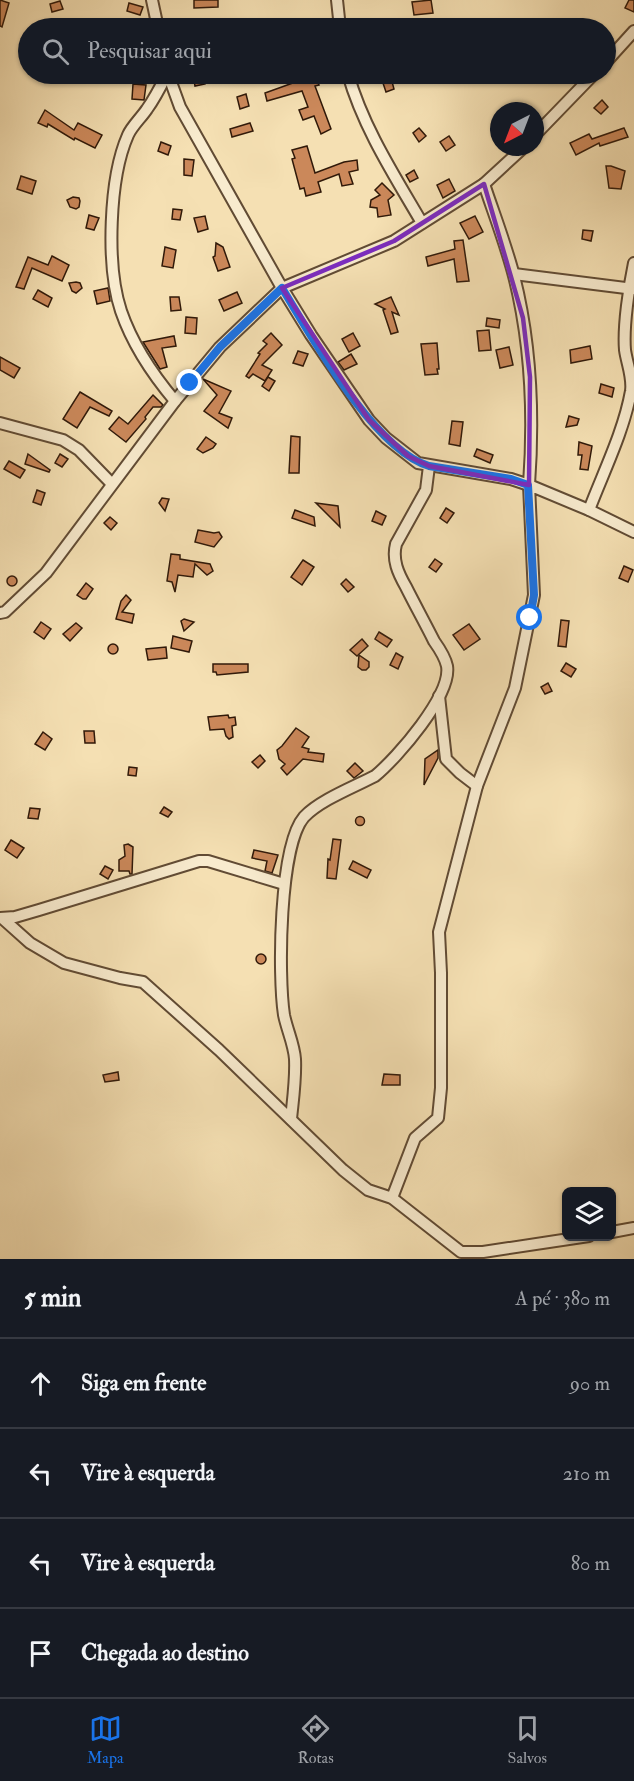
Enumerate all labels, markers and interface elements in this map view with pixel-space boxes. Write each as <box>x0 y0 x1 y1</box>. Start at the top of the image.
search box <box>18 18 616 84</box>
icon: search <box>39 35 72 68</box>
text: Pesquisar aqui <box>87 37 212 65</box>
north arrow <box>490 102 544 156</box>
route end <box>176 369 202 395</box>
route start <box>516 604 542 630</box>
map controls <box>562 1187 616 1241</box>
button: layers <box>562 1187 616 1241</box>
text: 5 min <box>24 1282 81 1314</box>
text: A pé · 380 m <box>515 1286 610 1311</box>
icon: ahead <box>24 1367 57 1400</box>
text: Siga em frente <box>81 1369 206 1397</box>
text: 90 m <box>570 1371 610 1396</box>
icon: left <box>24 1457 57 1490</box>
text: Vire à esquerda <box>81 1459 215 1487</box>
text: 210 m <box>563 1461 610 1486</box>
icon: left <box>24 1547 57 1580</box>
text: Vire à esquerda <box>81 1549 215 1577</box>
text: 80 m <box>571 1551 610 1576</box>
icon: arrive <box>24 1637 57 1670</box>
text: Chegada ao destino <box>81 1639 249 1667</box>
tab: Mapa <box>87 1712 124 1768</box>
tab: Rotas <box>297 1712 334 1768</box>
tab: Salvos <box>508 1712 547 1768</box>

